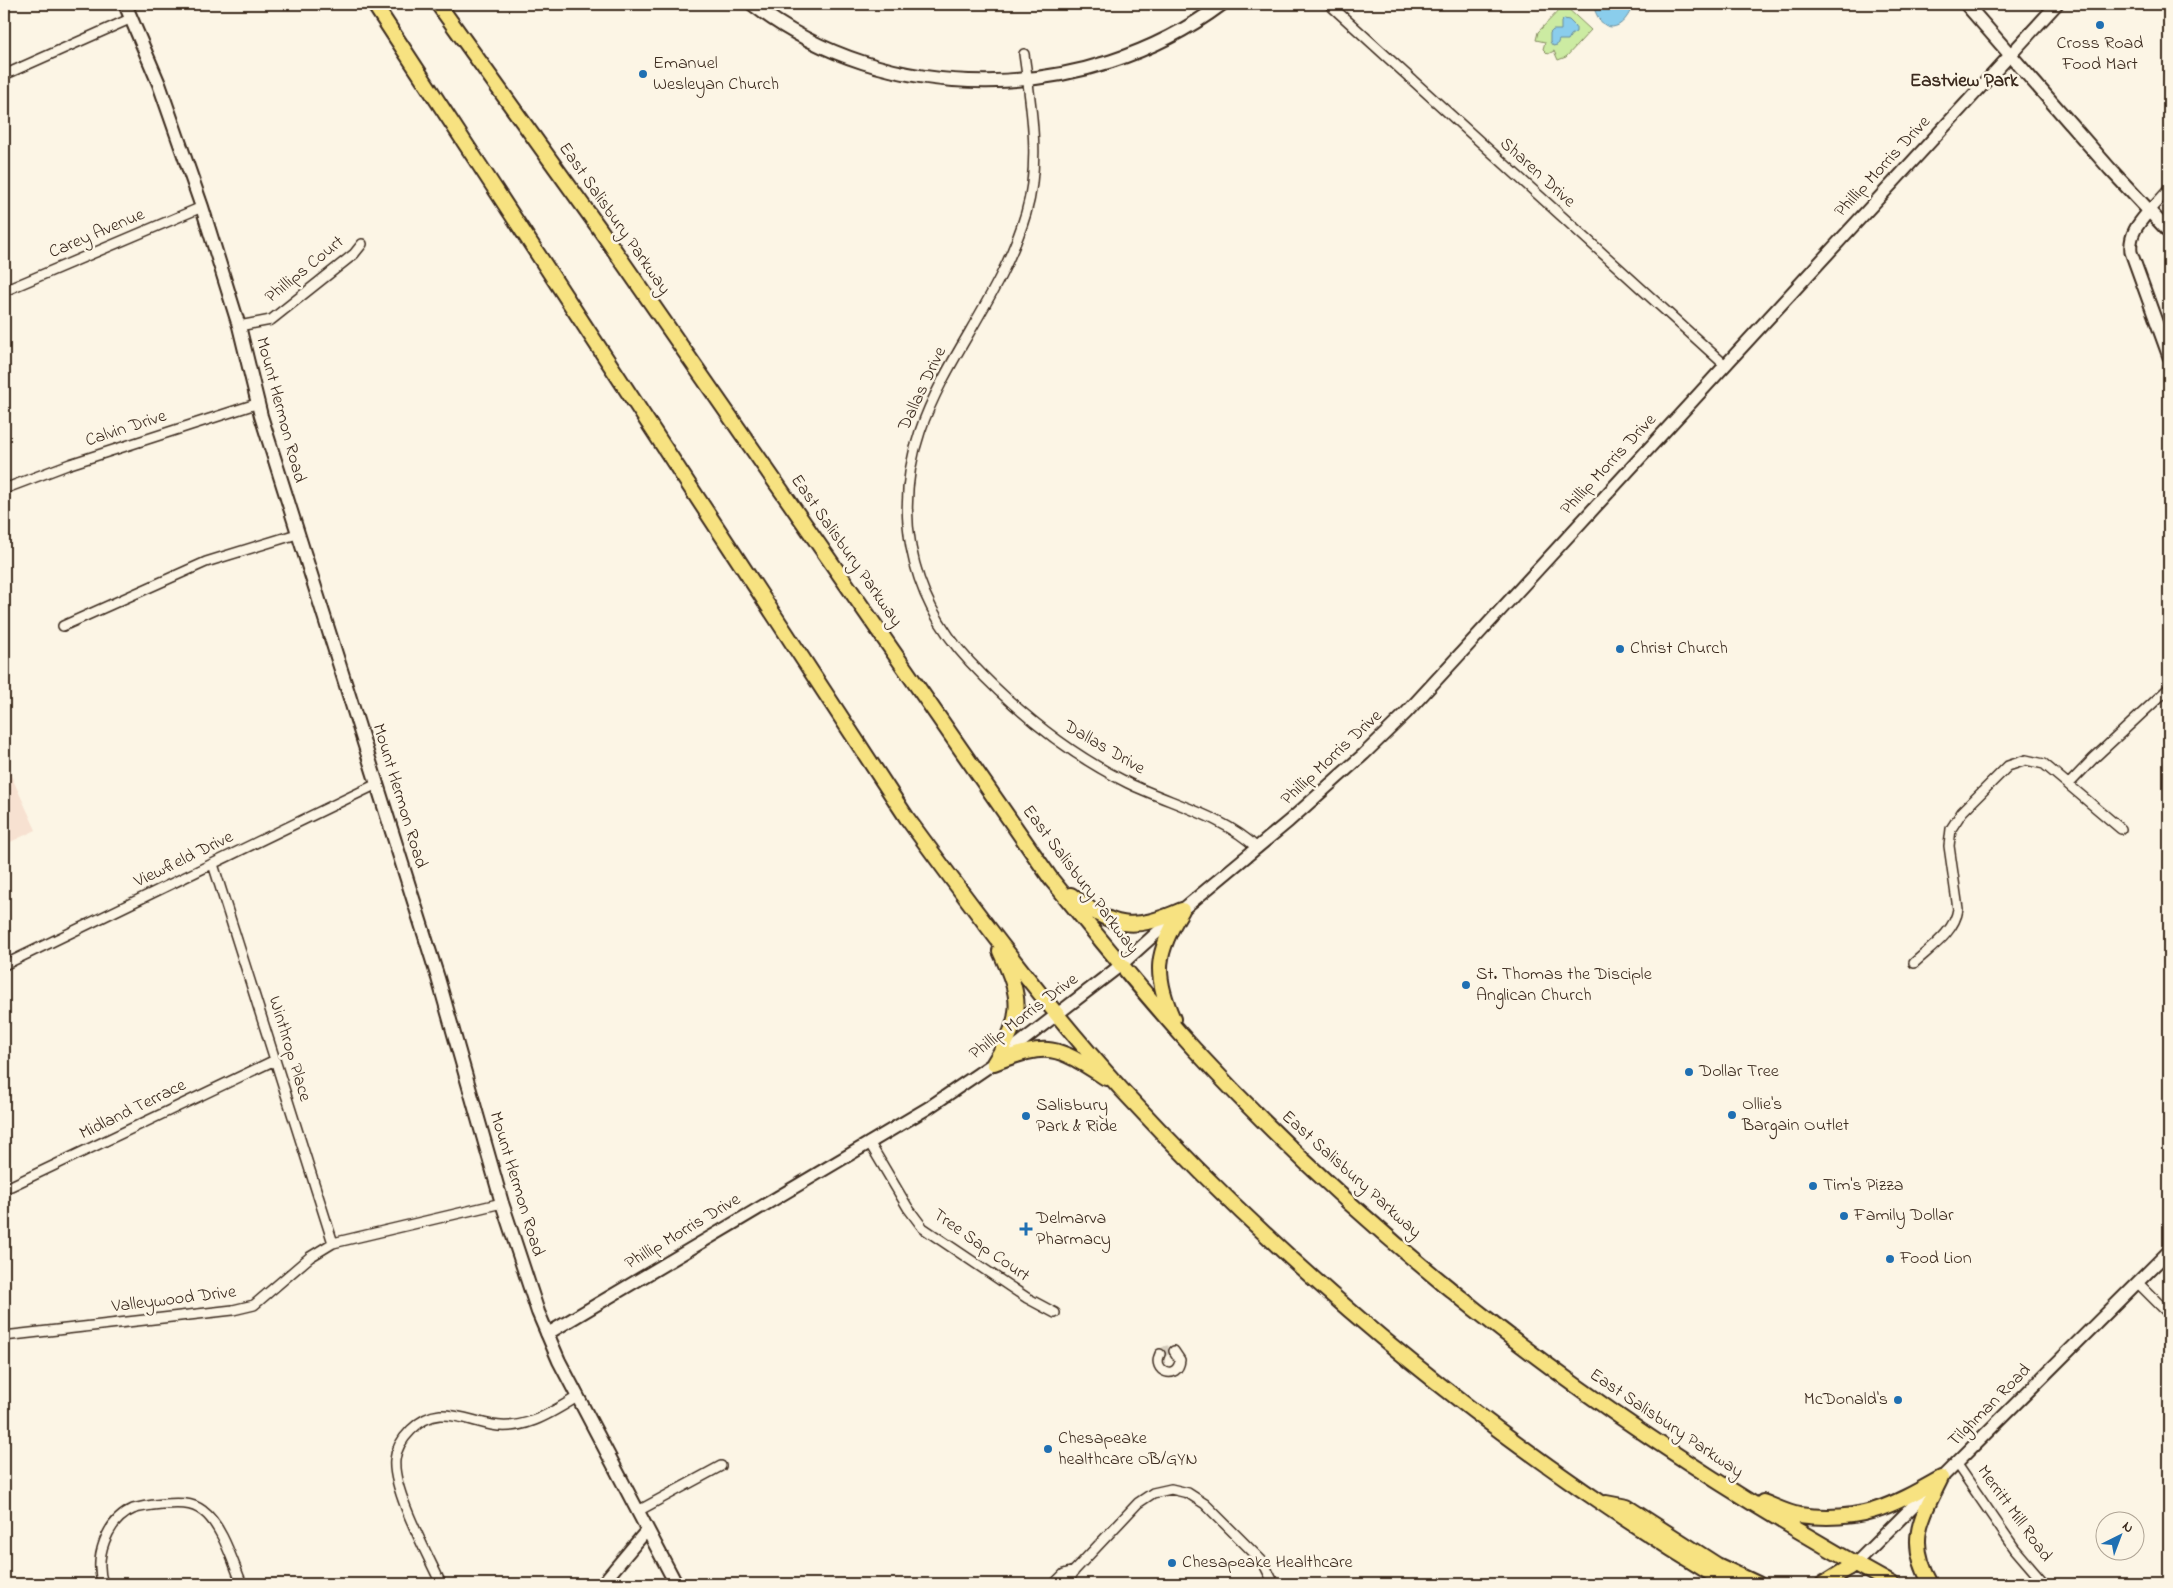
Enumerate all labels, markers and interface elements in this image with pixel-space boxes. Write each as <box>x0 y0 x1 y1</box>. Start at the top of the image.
marker: Cross Road Food Mart <box>2094 19 2106 31</box>
place label: Cross Road Food Mart <box>2057 31 2143 78</box>
place label: Emanuel Wesleyan Church <box>653 51 779 98</box>
marker: Emanuel Wesleyan Church <box>637 68 649 80</box>
district label: Eastview Park <box>1910 68 2019 95</box>
street label: Phillip Morris Drive <box>1829 110 1938 224</box>
street label: Sharen Drive <box>1493 132 1581 215</box>
street label: East Salisbury Parkway <box>551 137 677 301</box>
street label: Carey Avenue <box>45 202 150 266</box>
street label: Phillips Court <box>260 230 350 310</box>
street label: Mount Hermon Road <box>248 334 312 486</box>
street label: Dallas Drive <box>892 342 954 436</box>
street label: Calvin Drive <box>82 403 171 454</box>
street label: Phillip Morris Drive <box>1555 408 1664 522</box>
street label: East Salisbury Parkway <box>783 469 909 633</box>
place label: Christ Church <box>1630 636 1728 662</box>
marker: Christ Church <box>1614 643 1626 655</box>
street label: Phillip Morris Drive <box>1275 703 1389 812</box>
street label: Dallas Drive <box>1058 714 1150 782</box>
street label: Mount Hermon Road <box>365 721 433 871</box>
street label: East Salisbury Parkway <box>1015 800 1145 960</box>
street label: Viewfield Drive <box>129 824 239 896</box>
place label: St. Thomas the Disciple Anglican Church <box>1476 962 1653 1010</box>
street label: Phillip Morris Drive <box>964 967 1085 1067</box>
marker: St. Thomas the Disciple Anglican Church <box>1460 979 1472 991</box>
street label: Winthrop Place <box>261 993 318 1106</box>
place label: Dollar Tree <box>1698 1059 1780 1085</box>
marker: Dollar Tree <box>1683 1066 1695 1078</box>
street label: Midland Terrace <box>75 1073 192 1147</box>
place label: Ollie's Bargain Outlet <box>1741 1092 1849 1140</box>
place label: Salisbury Park & Ride <box>1036 1093 1118 1140</box>
street label: East Salisbury Parkway <box>1275 1105 1427 1245</box>
street label: Mount Hermon Road <box>482 1109 550 1259</box>
marker: Ollie's Bargain Outlet <box>1726 1109 1738 1121</box>
marker: Salisbury Park & Ride <box>1020 1110 1032 1122</box>
place label: Tim's Pizza <box>1823 1173 1903 1199</box>
marker: Tim's Pizza <box>1807 1180 1819 1192</box>
street label: Phillip Morris Drive <box>620 1187 746 1277</box>
street label: Tree Sap Court <box>927 1203 1035 1289</box>
place label: Family Dollar <box>1853 1203 1954 1229</box>
place label: Delmarva Pharmacy <box>1035 1206 1111 1253</box>
marker: Family Dollar <box>1838 1210 1850 1222</box>
marker: Delmarva Pharmacy <box>1020 1223 1032 1235</box>
place label: Food Lion <box>1899 1246 1972 1272</box>
marker: Food Lion <box>1884 1253 1896 1265</box>
street label: Valleywood Drive <box>109 1279 238 1321</box>
street label: Tilghman Road <box>1942 1358 2038 1454</box>
street label: East Salisbury Parkway <box>1584 1363 1748 1485</box>
place label: McDonald's <box>1804 1387 1888 1413</box>
marker: McDonald's <box>1892 1394 1904 1406</box>
place label: Chesapeake healthcare OB/GYN <box>1058 1426 1198 1473</box>
marker: Chesapeake healthcare OB/GYN <box>1042 1443 1054 1455</box>
street label: Merritt Mill Road <box>1970 1460 2058 1568</box>
north arrow <box>2096 1510 2146 1560</box>
text: N <box>2117 1516 2138 1538</box>
place label: Chesapeake Healthcare <box>1182 1550 1354 1576</box>
marker: Chesapeake Healthcare <box>1166 1557 1178 1569</box>

